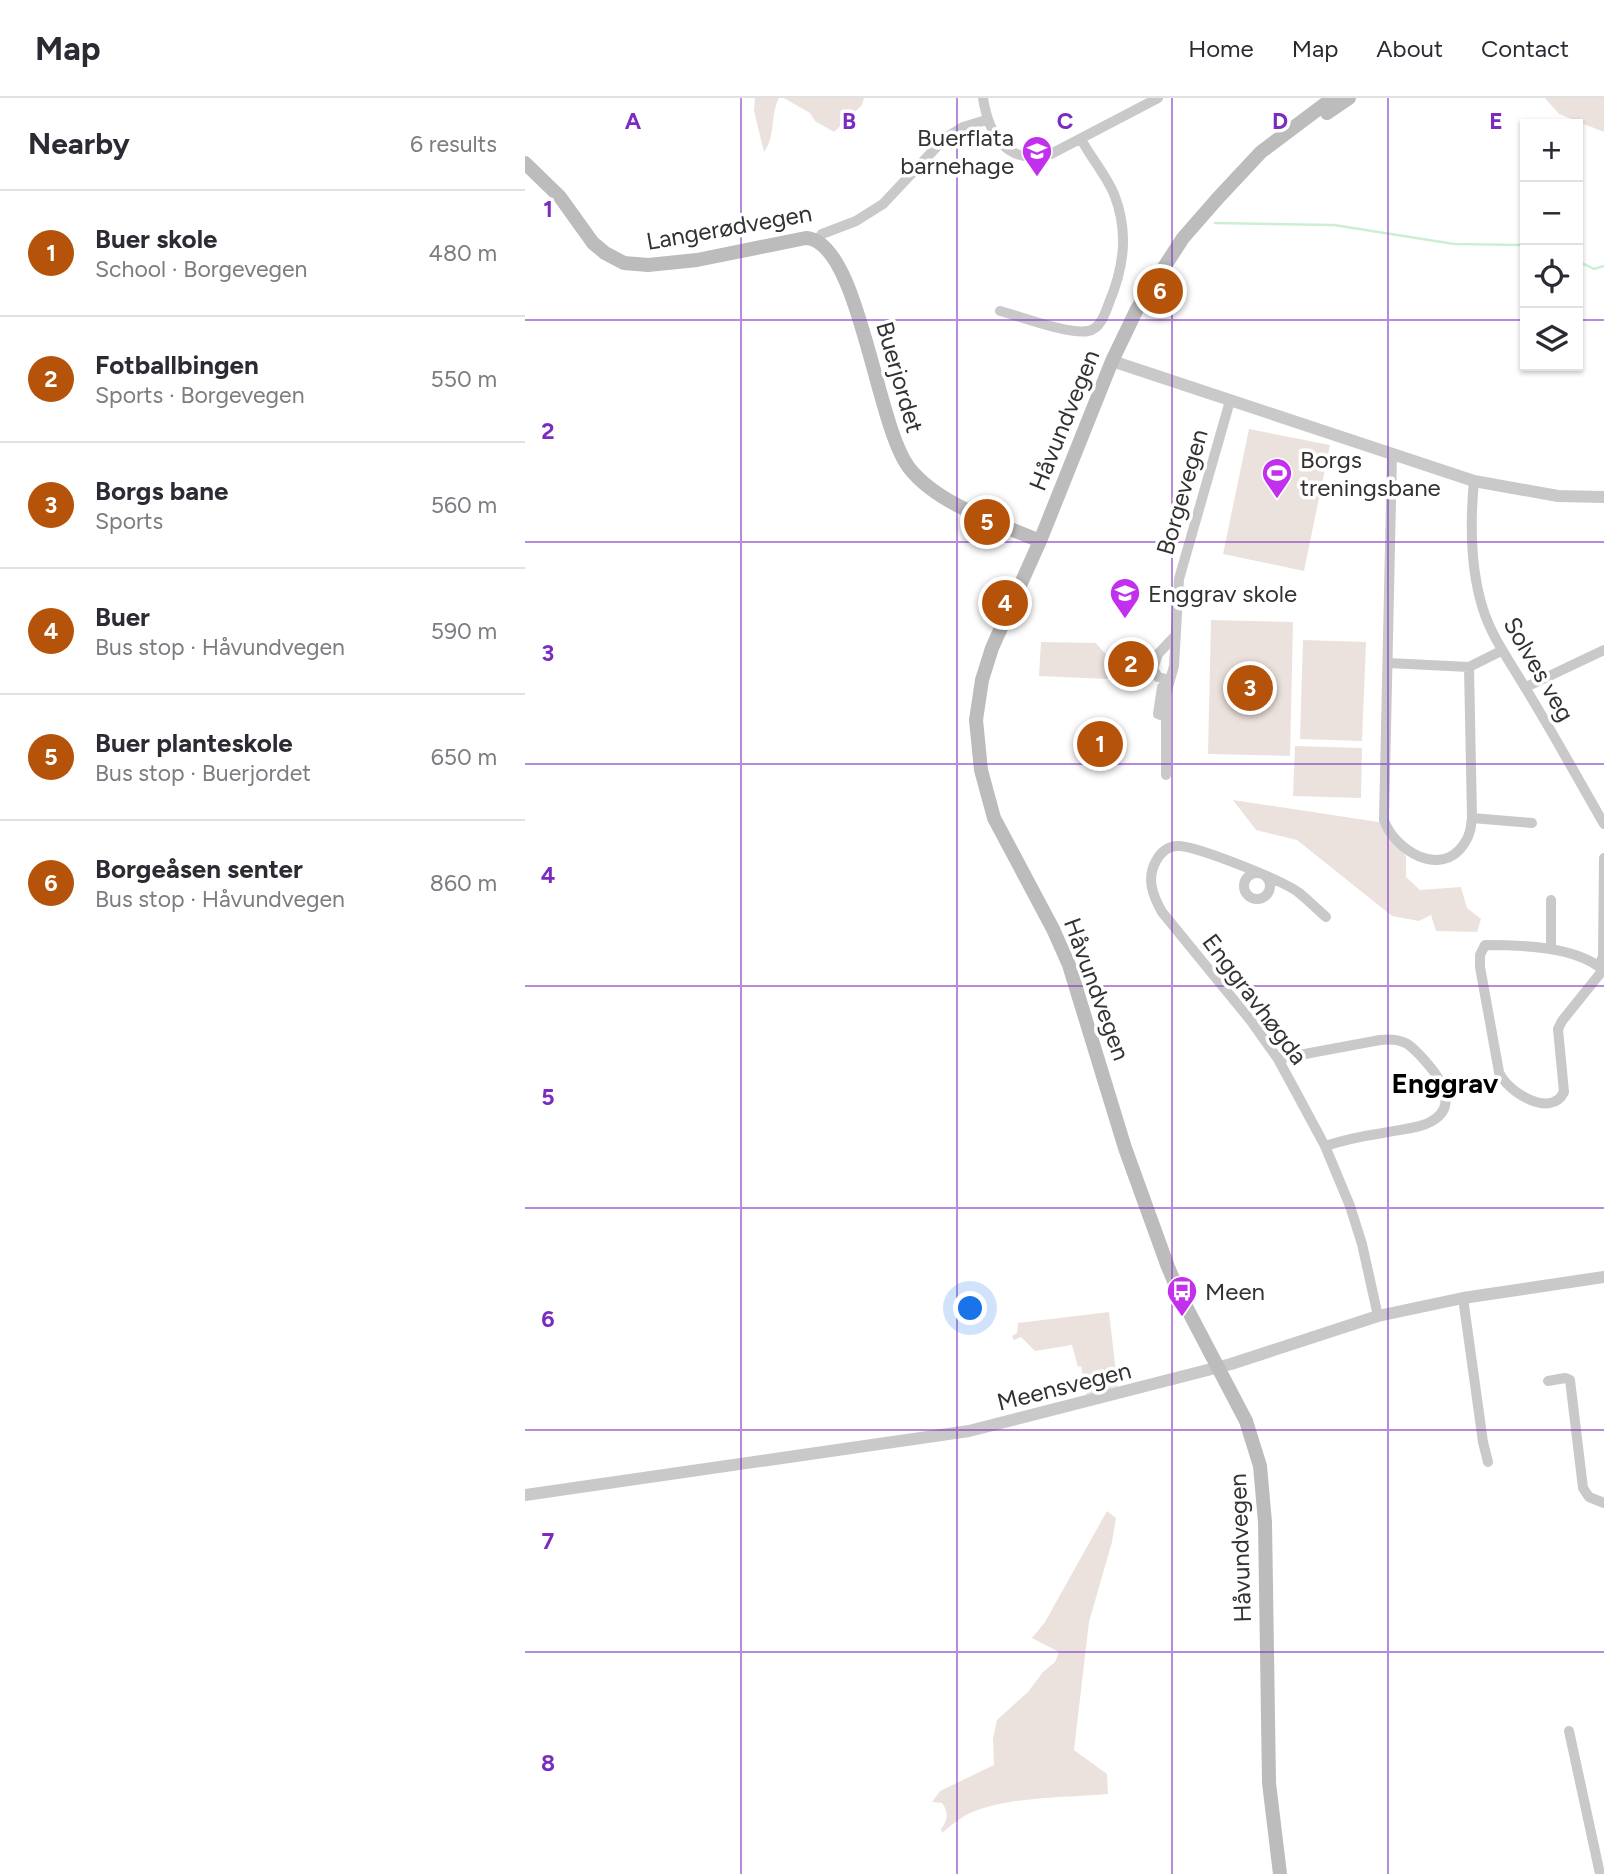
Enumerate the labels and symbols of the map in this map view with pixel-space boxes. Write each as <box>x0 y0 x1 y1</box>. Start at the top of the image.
text: A <box>625 107 642 135</box>
text: B <box>842 107 856 135</box>
text: C <box>1057 107 1074 135</box>
text: D <box>1272 107 1288 135</box>
text: E <box>1489 107 1503 135</box>
place label: Buerflata barnehage <box>900 123 1014 180</box>
school or university icon: Buerflata barnehage <box>1020 134 1054 178</box>
text: 1 <box>543 195 553 223</box>
street label: Langerødvegen <box>644 198 814 256</box>
pin: 6 <box>1137 265 1183 317</box>
street label: Buerjordet <box>870 318 930 436</box>
street label: Håvundvegen <box>1023 345 1105 495</box>
text: 2 <box>541 417 555 445</box>
street label: Borgevegen <box>1150 426 1214 558</box>
place label: Borgs treningsbane <box>1300 445 1441 502</box>
sports icon: Borgs treningsbane <box>1260 456 1294 500</box>
pin: 5 <box>964 496 1010 548</box>
school or university icon: Enggrav skole <box>1108 576 1142 620</box>
pin: 4 <box>982 577 1028 629</box>
place label: Enggrav skole <box>1148 579 1297 608</box>
street label: Solves veg <box>1498 612 1580 726</box>
pin: 2 <box>1108 638 1154 690</box>
text: 3 <box>542 639 554 667</box>
pin: 3 <box>1227 662 1273 714</box>
pin: 1 <box>1077 718 1123 770</box>
text: 4 <box>541 861 555 889</box>
street label: Håvundvegen <box>1058 914 1136 1064</box>
street label: Enggravhøgda <box>1196 928 1314 1070</box>
district label: Enggrav <box>1392 1066 1499 1100</box>
text: 5 <box>541 1083 555 1111</box>
bus stop icon: Meen <box>1165 1274 1199 1318</box>
place label: Meen <box>1205 1277 1265 1306</box>
your location <box>953 1291 987 1325</box>
text: 6 <box>541 1305 555 1333</box>
street label: Meensvegen <box>994 1355 1134 1417</box>
street label: Håvundvegen <box>1223 1473 1257 1623</box>
text: 7 <box>542 1527 555 1555</box>
text: 8 <box>541 1749 555 1777</box>

